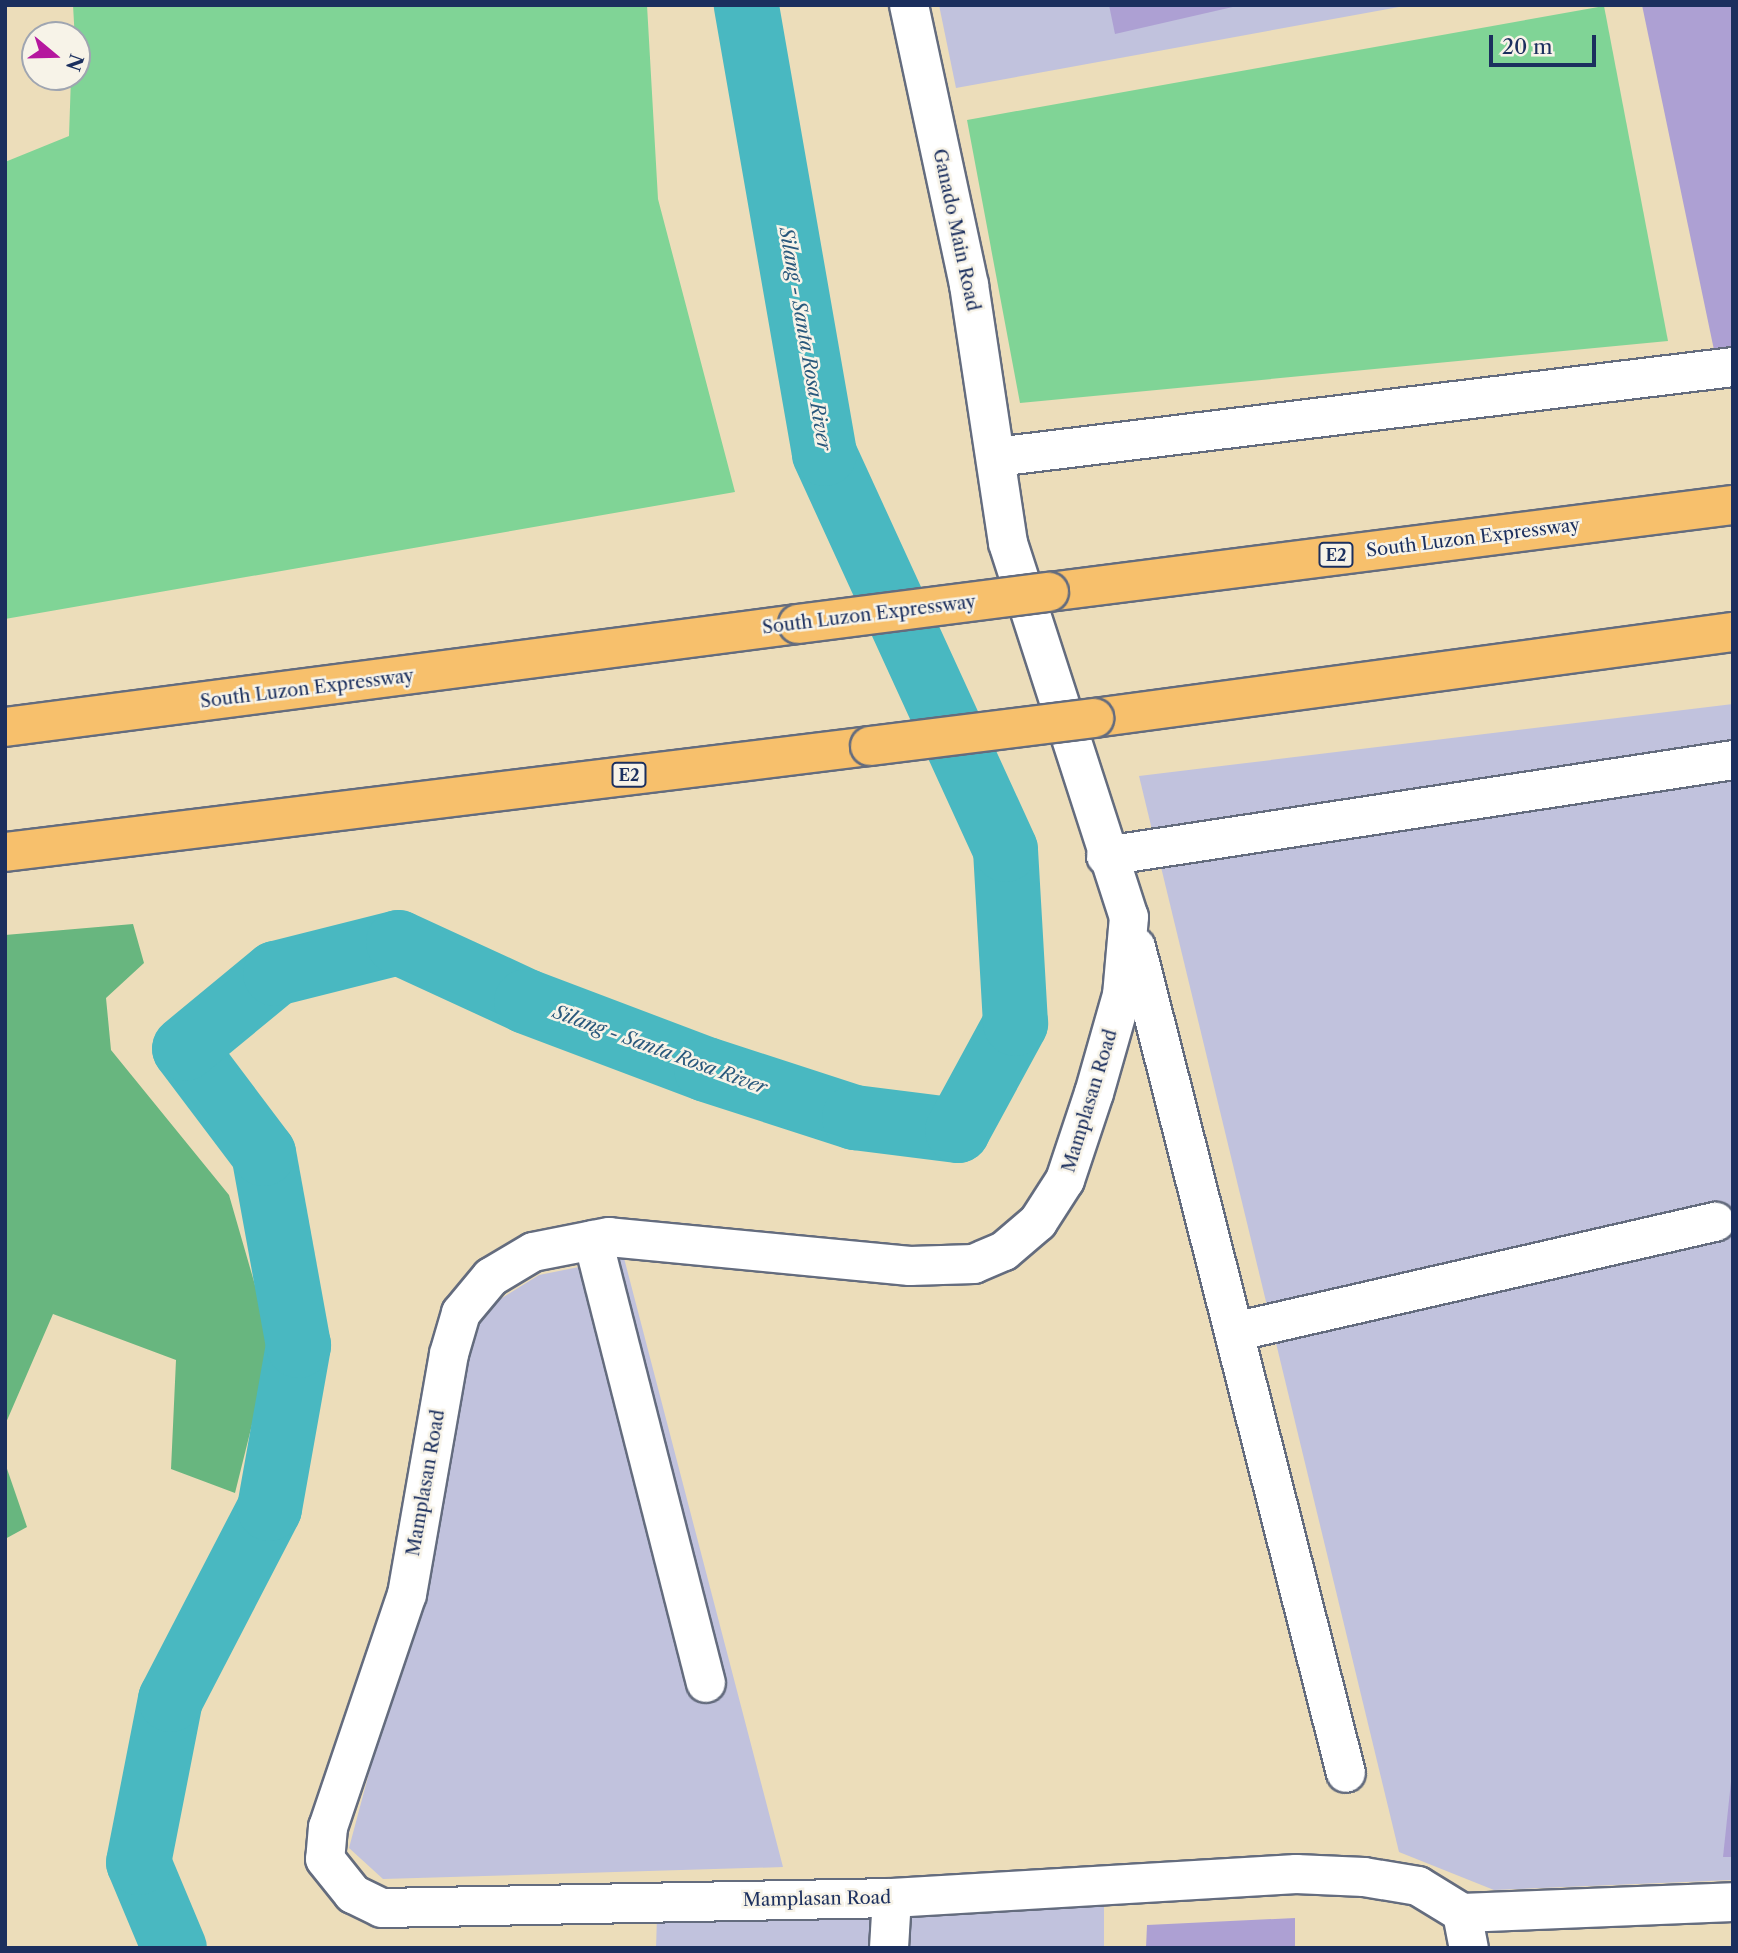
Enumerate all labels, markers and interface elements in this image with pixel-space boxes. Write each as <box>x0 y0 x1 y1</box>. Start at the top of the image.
north arrow <box>21 21 91 91</box>
scale bar <box>1493 21 1600 65</box>
text: 20 m <box>1502 34 1553 59</box>
text: N <box>61 51 88 74</box>
street label: Ganado Main Road <box>928 147 984 313</box>
water label: Silang - Santa Rosa River <box>774 226 836 452</box>
street label: South Luzon Expressway <box>1365 514 1581 562</box>
road number: E2 <box>1317 542 1355 568</box>
street label: South Luzon Expressway <box>761 591 977 639</box>
street label: South Luzon Expressway <box>199 665 415 713</box>
road number: E2 <box>610 762 648 788</box>
water label: Silang - Santa Rosa River <box>550 1001 770 1099</box>
street label: Mamplasan Road <box>1058 1027 1122 1175</box>
street label: Mamplasan Road <box>403 1408 449 1558</box>
street label: Mamplasan Road <box>743 1887 891 1911</box>

